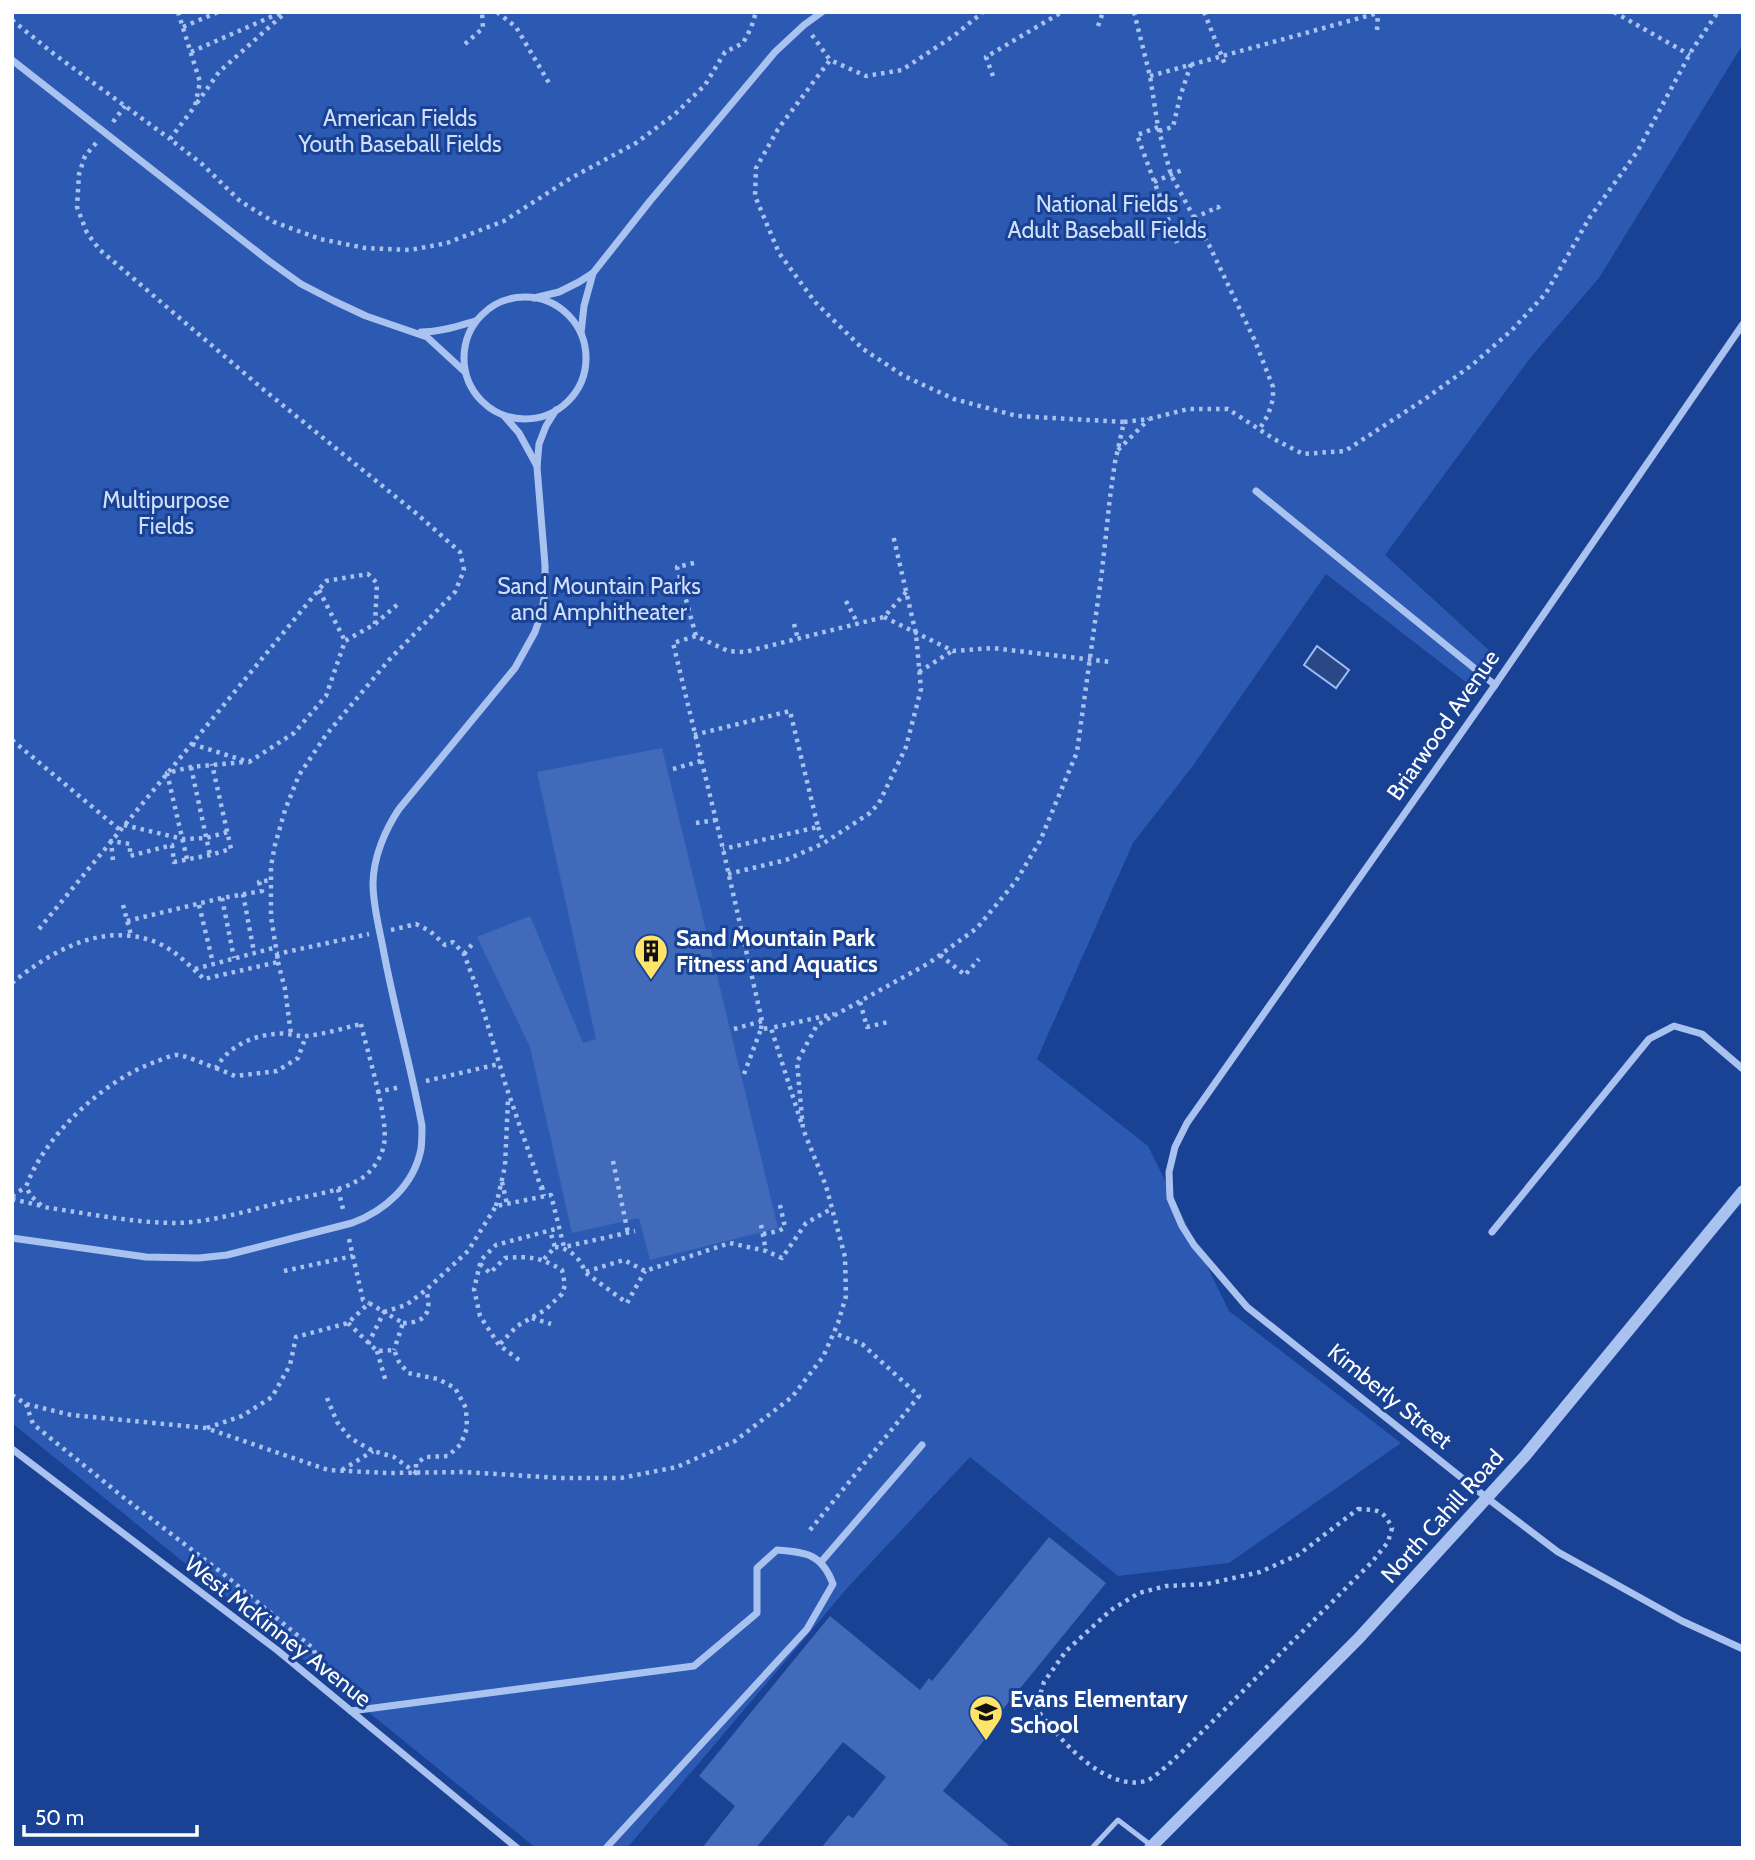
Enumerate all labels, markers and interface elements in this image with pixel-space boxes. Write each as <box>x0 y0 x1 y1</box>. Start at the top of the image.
park label: American Fields Youth Baseball Fields <box>297 104 502 158</box>
park label: National Fields Adult Baseball Fields <box>1008 190 1207 244</box>
park label: Multipurpose Fields <box>102 486 230 540</box>
park label: Sand Mountain Parks and Amphitheater <box>497 572 701 626</box>
street label: Briarwood Avenue <box>1381 644 1505 805</box>
place label: Sand Mountain Park Fitness and Aquatics <box>676 924 878 978</box>
building icon: Sand Mountain Park Fitness and Aquatics <box>632 932 670 981</box>
street label: Kimberly Street <box>1322 1337 1458 1455</box>
street label: North Cahill Road <box>1375 1444 1509 1588</box>
street label: West McKinney Avenue <box>179 1549 377 1713</box>
place label: Evans Elementary School <box>1010 1685 1189 1739</box>
school or university icon: Evans Elementary School <box>967 1693 1005 1742</box>
scale bar <box>24 1794 198 1838</box>
text: 50 m <box>35 1805 84 1830</box>

